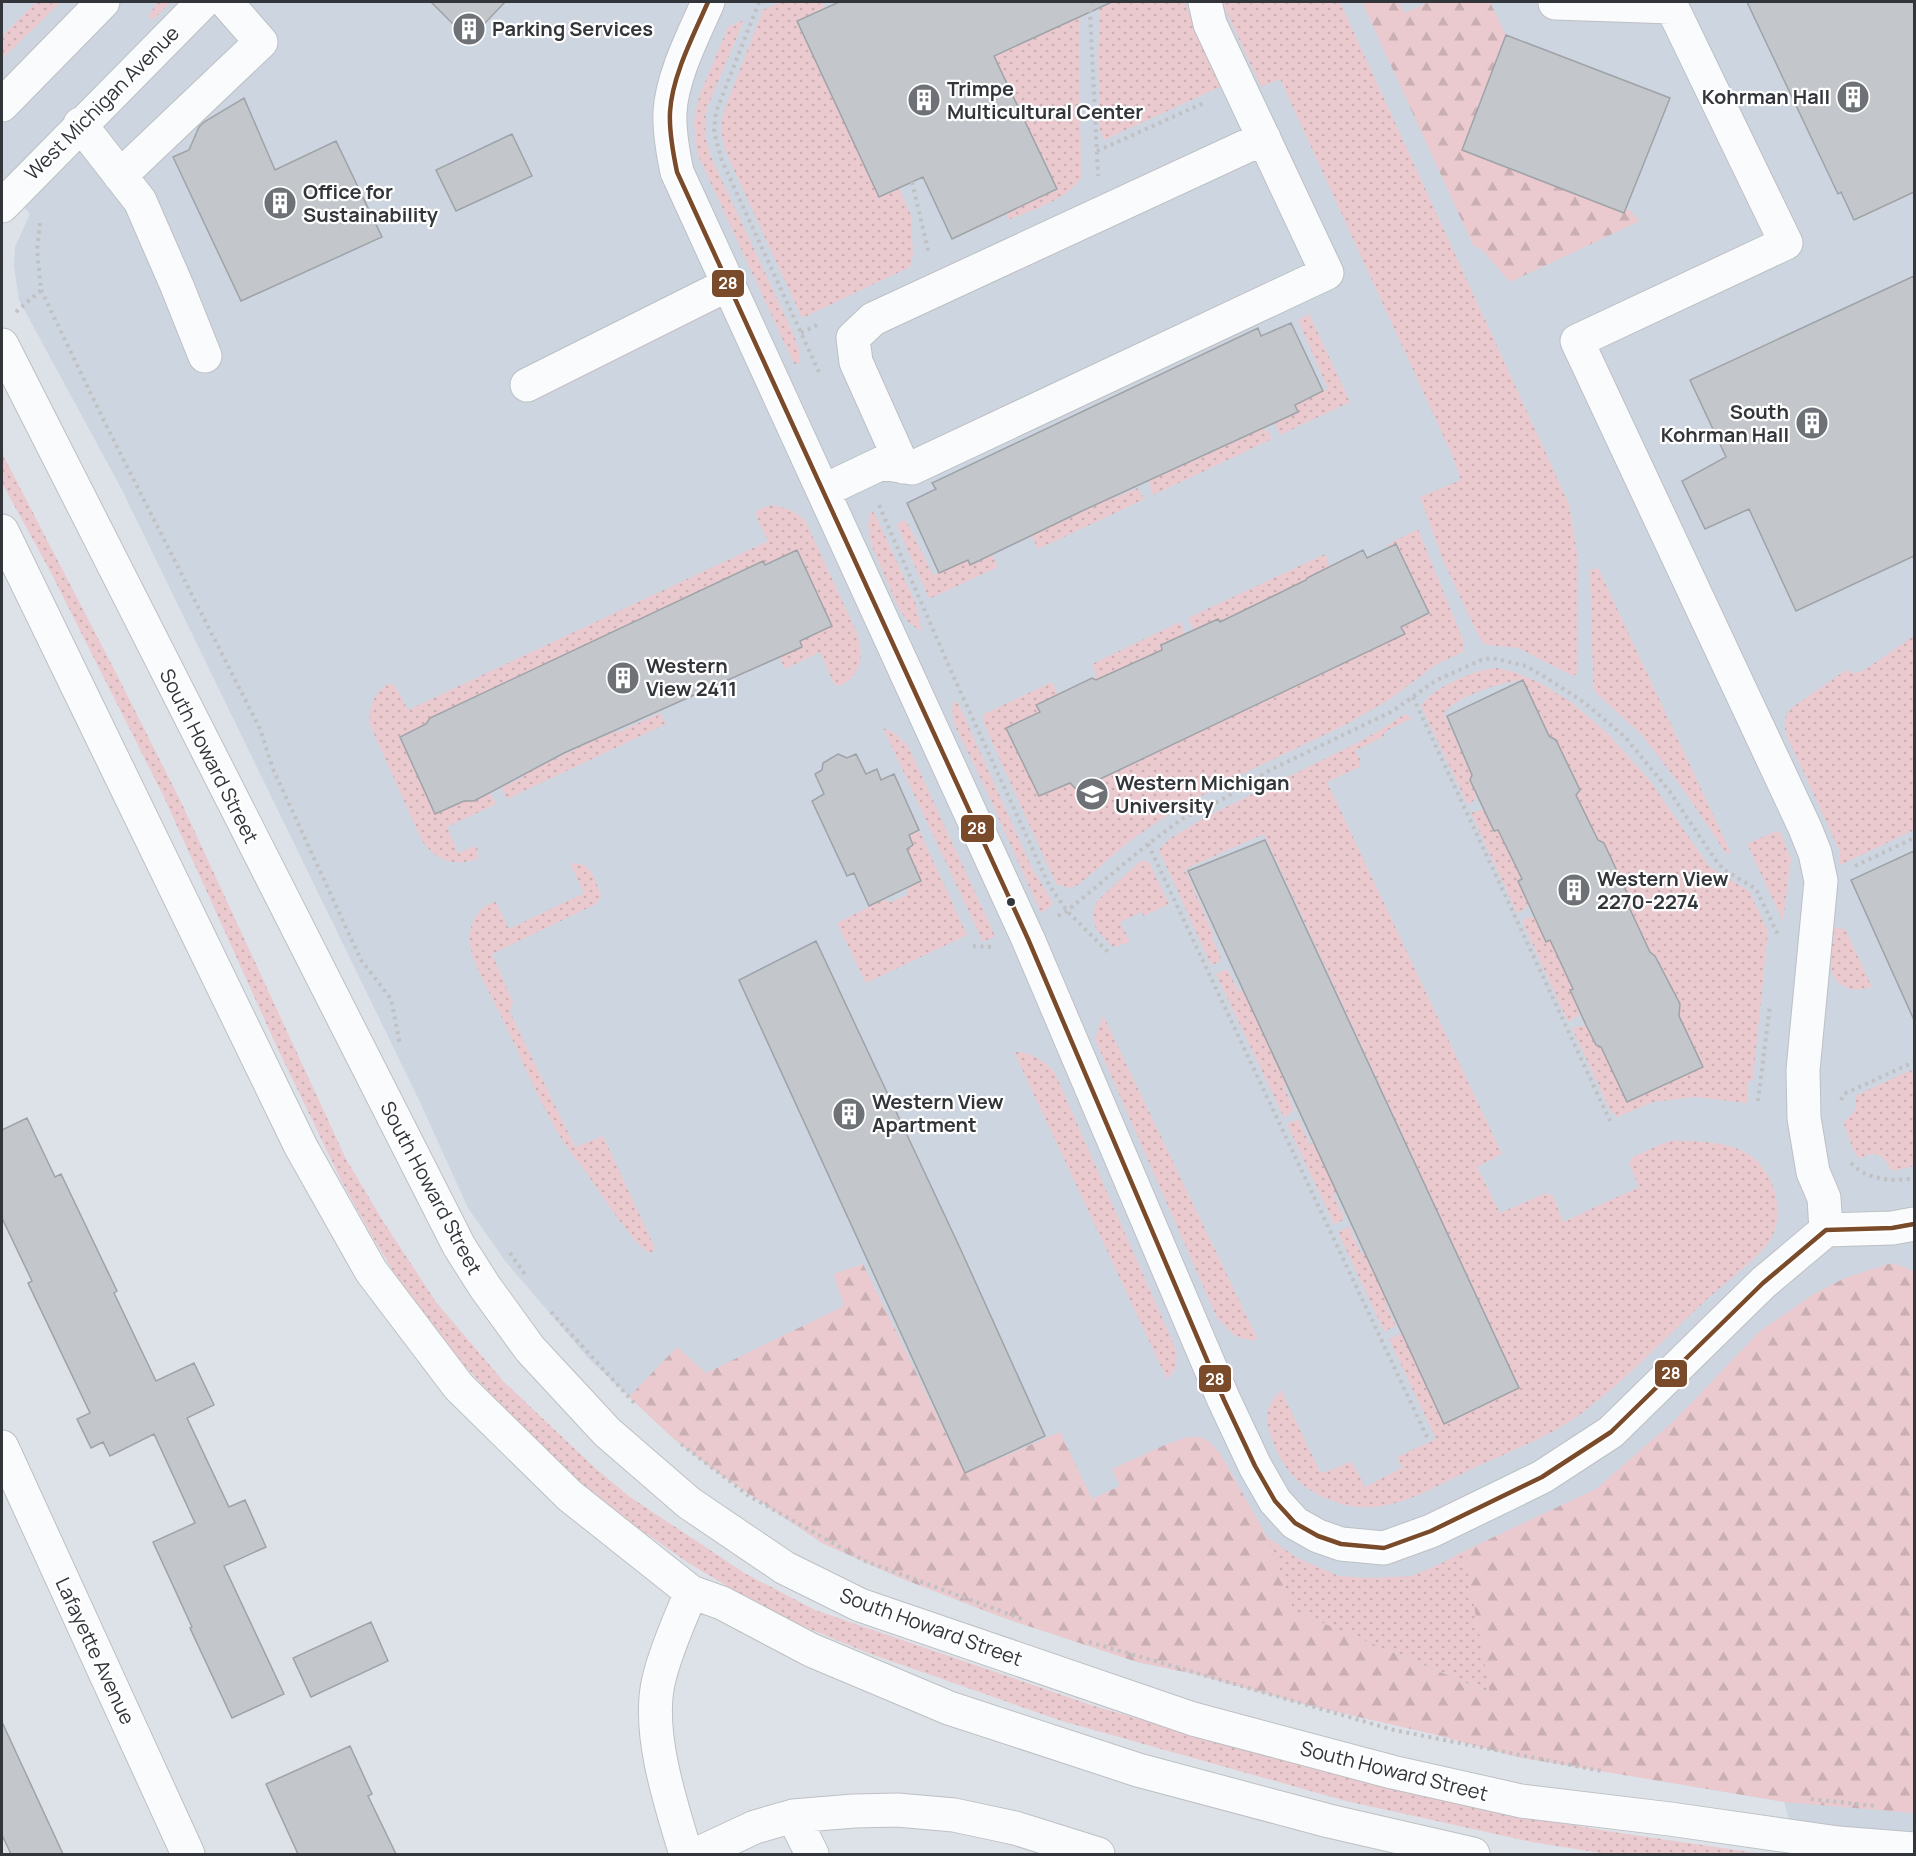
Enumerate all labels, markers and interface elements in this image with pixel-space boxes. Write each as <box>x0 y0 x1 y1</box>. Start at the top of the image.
building icon: Parking Services <box>451 11 487 47</box>
place label: Parking Services <box>492 15 653 42</box>
street label: West Michigan Avenue <box>19 20 185 186</box>
place label: Trimpe Multicultural Center <box>947 75 1143 125</box>
building icon: Kohrman Hall <box>1835 79 1871 115</box>
building icon: Trimpe Multicultural Center <box>906 82 942 118</box>
place label: Kohrman Hall <box>1702 83 1830 110</box>
place label: Office for Sustainability <box>303 178 439 228</box>
building icon: Office for Sustainability <box>262 185 298 221</box>
line badge: 28 <box>711 269 745 298</box>
text: 28 <box>718 272 738 294</box>
place label: South Kohrman Hall <box>1661 398 1789 448</box>
building icon: South Kohrman Hall <box>1794 405 1830 441</box>
place label: Western View 2411 <box>646 652 737 702</box>
building icon: Western View 2411 <box>605 660 641 696</box>
street label: South Howard Street <box>154 664 265 848</box>
place label: Western Michigan University <box>1115 769 1290 819</box>
school or university icon: Western Michigan University <box>1074 776 1110 812</box>
line badge: 28 <box>960 814 995 843</box>
text: 28 <box>967 817 987 839</box>
place label: Western View 2270-2274 <box>1597 865 1729 915</box>
building icon: Western View 2270-2274 <box>1556 872 1592 908</box>
unlabelled marker <box>1005 896 1017 908</box>
place label: Western View Apartment <box>872 1088 1004 1138</box>
street label: South Howard Street <box>374 1096 489 1279</box>
building icon: Western View Apartment <box>831 1096 867 1132</box>
line badge: 28 <box>1654 1359 1688 1388</box>
text: 28 <box>1661 1362 1681 1384</box>
line badge: 28 <box>1198 1364 1232 1393</box>
text: 28 <box>1205 1368 1225 1390</box>
street label: Lafayette Avenue <box>50 1573 141 1729</box>
street label: South Howard Street <box>836 1581 1026 1672</box>
street label: South Howard Street <box>1297 1734 1491 1807</box>

